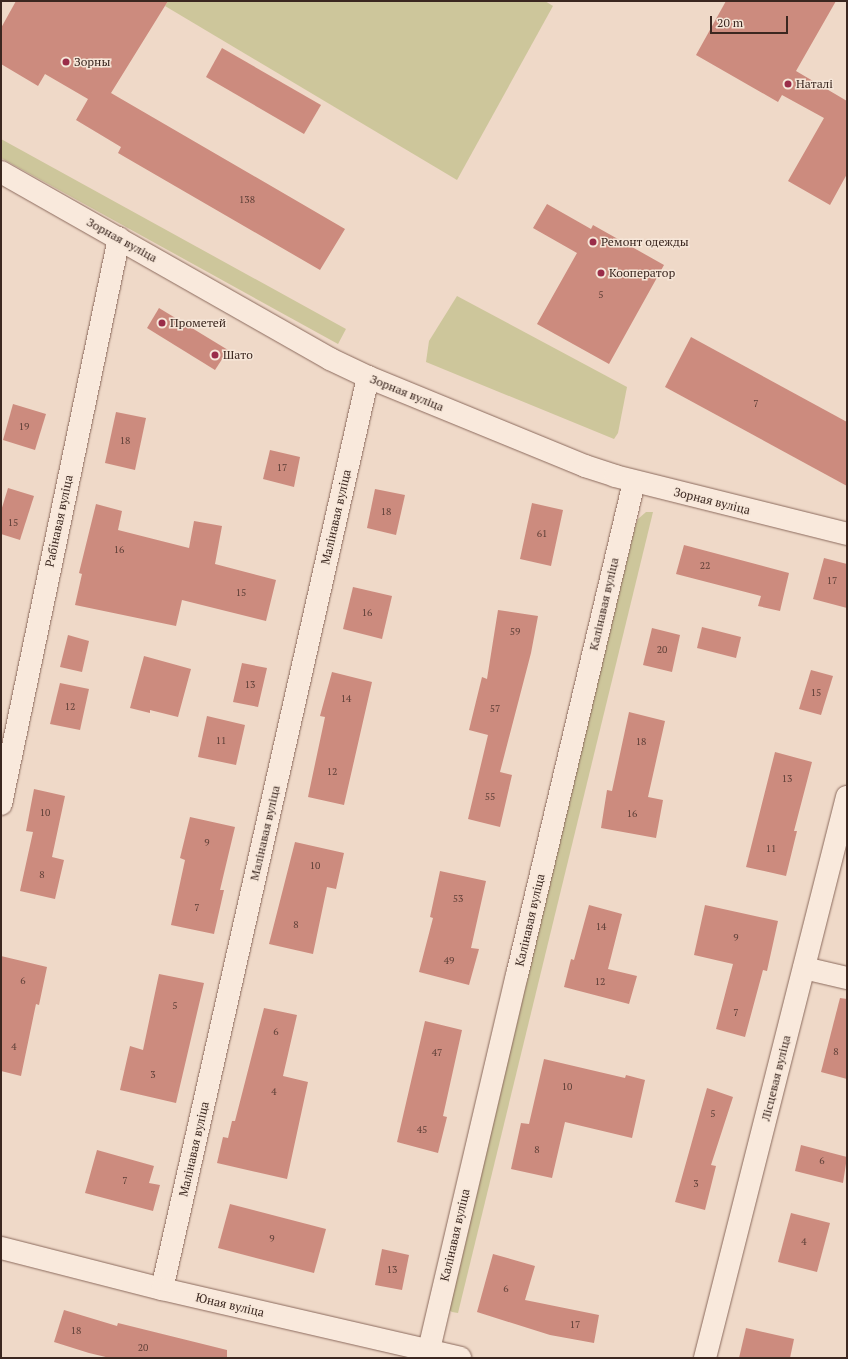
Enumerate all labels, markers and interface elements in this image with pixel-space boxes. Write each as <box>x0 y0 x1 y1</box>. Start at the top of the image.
scale bar <box>712 8 790 34</box>
text: 20 m <box>717 15 743 30</box>
place label: Зорны <box>74 55 110 69</box>
marker: Зорны <box>61 57 71 67</box>
place label: Наталі <box>796 77 833 91</box>
marker: Наталі <box>783 79 793 89</box>
house number: 138 <box>239 194 255 206</box>
street label: Зорная вуліца <box>84 215 160 265</box>
place label: Ремонт одежды <box>601 235 689 249</box>
marker: Ремонт одежды <box>588 237 598 247</box>
place label: Кооператор <box>609 266 675 280</box>
marker: Кооператор <box>596 268 606 278</box>
house number: 5 <box>598 289 604 301</box>
place label: Прометей <box>170 316 226 330</box>
marker: Прометей <box>157 318 167 328</box>
place label: Шато <box>223 348 253 362</box>
marker: Шато <box>210 350 220 360</box>
street label: Зорная вуліца <box>368 372 446 414</box>
house number: 7 <box>753 398 759 410</box>
house number: 19 <box>19 421 29 433</box>
house number: 18 <box>120 435 130 447</box>
house number: 17 <box>277 462 287 474</box>
street label: Малінавая вуліца <box>318 468 354 566</box>
street label: Рабінавая вуліца <box>42 474 76 568</box>
street label: Зорная вуліца <box>672 485 752 517</box>
house number: 18 <box>381 506 391 518</box>
house number: 15 <box>8 517 18 529</box>
house number: 61 <box>537 528 547 540</box>
house number: 16 <box>114 544 124 556</box>
street label: Калінавая вуліца <box>586 556 622 652</box>
house number: 22 <box>700 560 710 572</box>
house number: 17 <box>827 575 837 587</box>
house number: 15 <box>236 587 246 599</box>
house number: 16 <box>362 607 372 619</box>
house number: 59 <box>510 626 520 638</box>
house number: 20 <box>657 644 667 656</box>
house number: 13 <box>245 679 255 691</box>
house number: 15 <box>811 687 821 699</box>
house number: 14 <box>341 693 351 705</box>
house number: 12 <box>65 701 75 713</box>
house number: 57 <box>490 703 500 715</box>
house number: 11 <box>216 735 226 747</box>
house number: 18 <box>636 736 646 748</box>
house number: 12 <box>327 766 337 778</box>
house number: 13 <box>782 773 792 785</box>
street label: Малінавая вуліца <box>247 784 283 882</box>
house number: 55 <box>485 791 495 803</box>
house number: 10 <box>40 807 50 819</box>
house number: 16 <box>627 808 637 820</box>
house number: 9 <box>204 837 210 849</box>
house number: 11 <box>766 843 776 855</box>
house number: 10 <box>310 860 320 872</box>
house number: 8 <box>39 869 45 881</box>
street label: Калінавая вуліца <box>512 872 548 968</box>
house number: 53 <box>453 893 463 905</box>
house number: 7 <box>194 902 200 914</box>
house number: 8 <box>293 919 299 931</box>
house number: 14 <box>596 921 606 933</box>
house number: 9 <box>733 932 739 944</box>
house number: 49 <box>444 955 454 967</box>
house number: 6 <box>20 975 26 987</box>
house number: 12 <box>595 976 605 988</box>
house number: 5 <box>172 1000 178 1012</box>
house number: 7 <box>733 1007 739 1019</box>
house number: 6 <box>273 1026 279 1038</box>
street label: Лісцевая вуліца <box>758 1034 794 1122</box>
house number: 4 <box>11 1041 17 1053</box>
house number: 8 <box>833 1046 839 1058</box>
house number: 47 <box>432 1047 442 1059</box>
house number: 3 <box>150 1069 156 1081</box>
house number: 10 <box>562 1081 572 1093</box>
house number: 4 <box>271 1086 277 1098</box>
street label: Малінавая вуліца <box>176 1100 212 1198</box>
house number: 5 <box>710 1108 716 1120</box>
house number: 45 <box>417 1124 427 1136</box>
house number: 8 <box>534 1144 540 1156</box>
house number: 6 <box>819 1155 825 1167</box>
house number: 7 <box>122 1175 128 1187</box>
house number: 3 <box>693 1178 699 1190</box>
street label: Калінавая вуліца <box>437 1187 473 1283</box>
house number: 9 <box>269 1233 275 1245</box>
house number: 4 <box>801 1236 807 1248</box>
house number: 13 <box>387 1264 397 1276</box>
house number: 6 <box>503 1283 509 1295</box>
street label: Юная вуліца <box>194 1290 266 1320</box>
house number: 17 <box>570 1319 580 1331</box>
house number: 18 <box>71 1325 81 1337</box>
house number: 20 <box>138 1342 148 1354</box>

